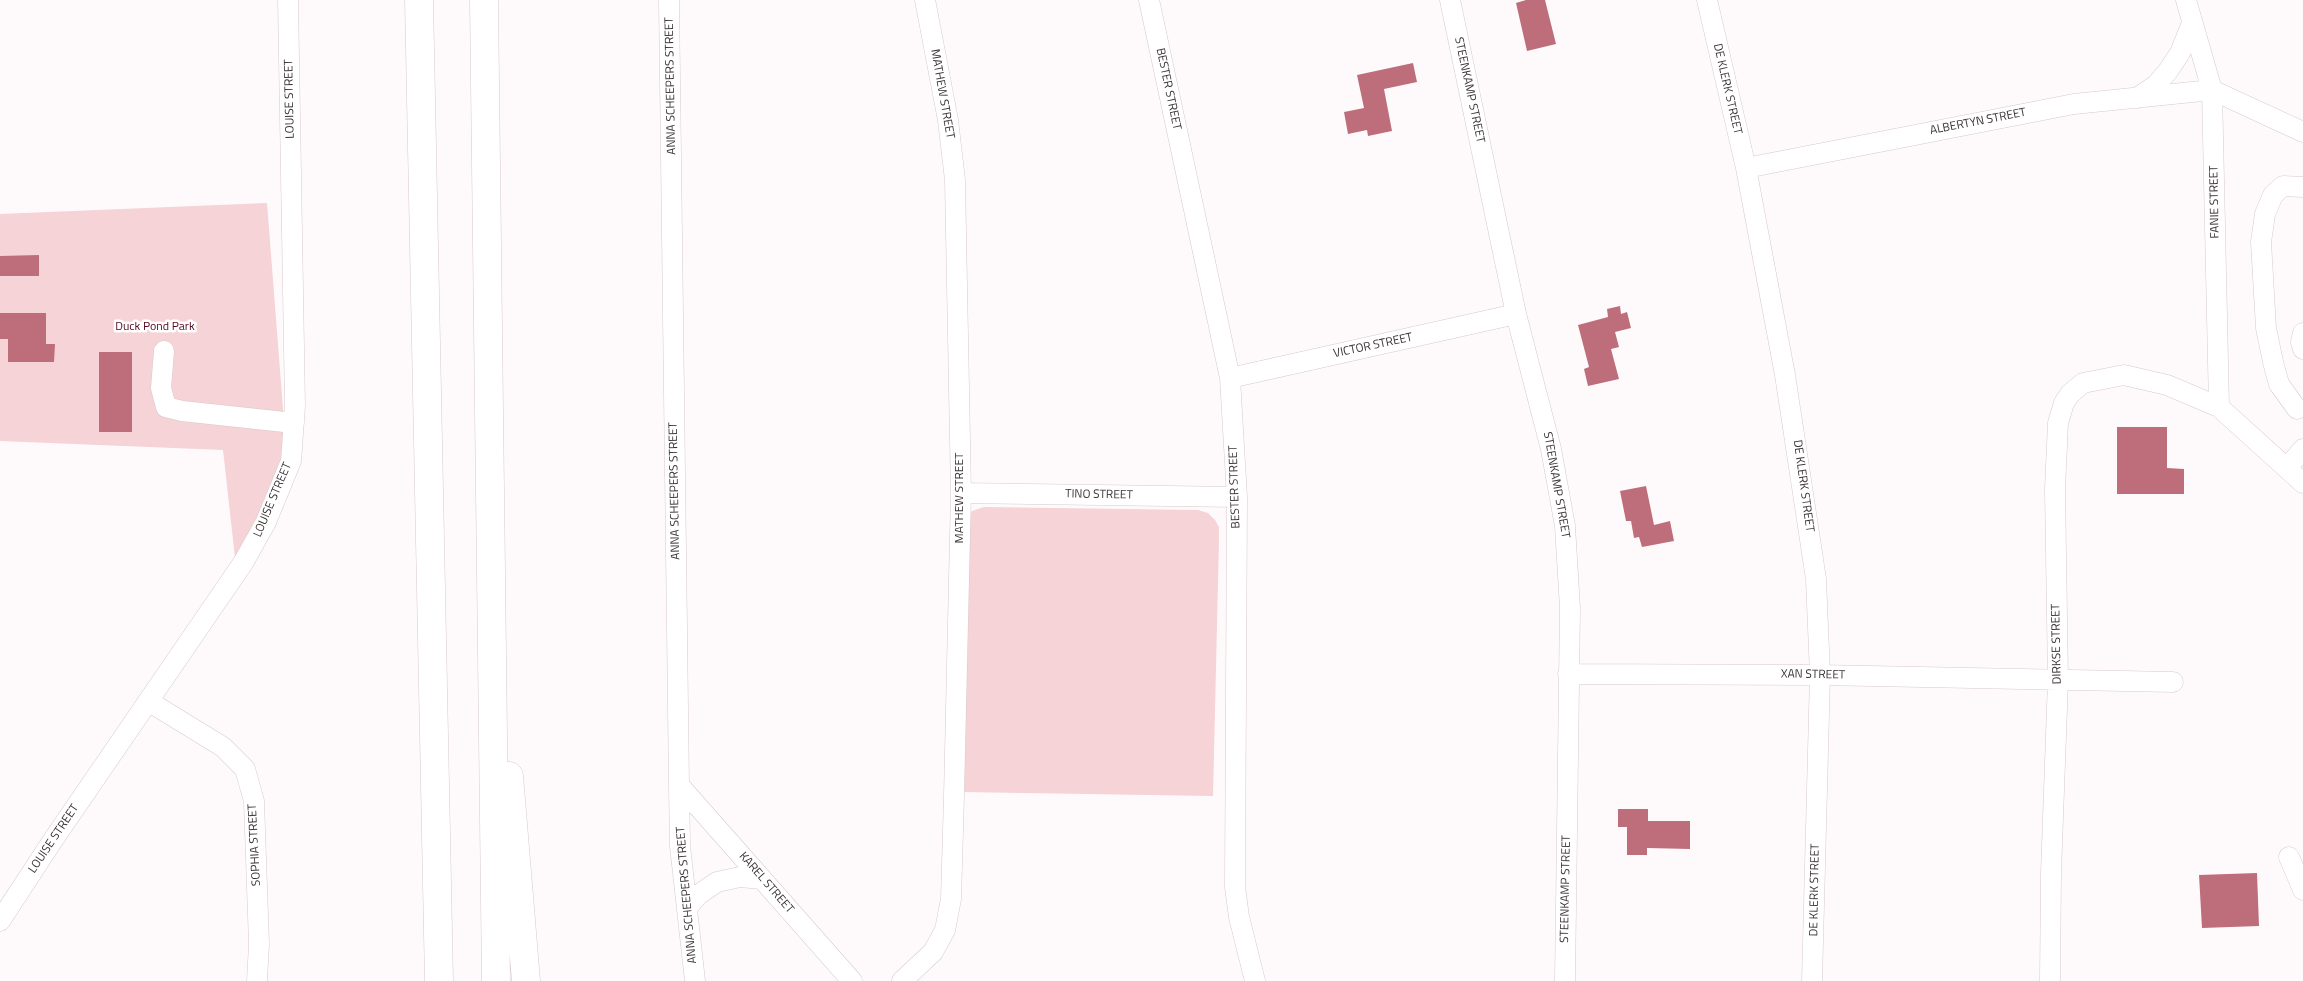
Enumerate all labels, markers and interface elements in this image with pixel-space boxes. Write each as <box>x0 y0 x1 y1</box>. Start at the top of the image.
street label: ANNA SCHEEPERS STREET <box>663 17 679 155</box>
street label: STEENKAMP STREET <box>1451 36 1487 144</box>
street label: DE KLERK STREET <box>1710 42 1744 136</box>
street label: BESTER STREET <box>1152 47 1184 131</box>
street label: MATHEW STREET <box>927 48 957 140</box>
street label: LOUISE STREET <box>282 59 298 139</box>
street label: ALBERTYN STREET <box>1929 106 2027 138</box>
street label: FANIE STREET <box>2207 165 2223 239</box>
park label: Duck Pond Park <box>115 320 195 334</box>
street label: VICTOR STREET <box>1332 331 1414 361</box>
street label: ANNA SCHEEPERS STREET <box>667 422 683 560</box>
street label: STEENKAMP STREET <box>1540 431 1572 539</box>
street label: DE KLERK STREET <box>1789 439 1817 533</box>
street label: BESTER STREET <box>1226 445 1244 529</box>
street label: MATHEW STREET <box>953 453 967 543</box>
street label: LOUISE STREET <box>251 461 295 539</box>
street label: TINO STREET <box>1065 487 1133 503</box>
street label: DIRKSE STREET <box>2049 604 2065 684</box>
street label: XAN STREET <box>1781 667 1845 683</box>
street label: LOUISE STREET <box>26 802 82 876</box>
street label: SOPHIA STREET <box>246 804 264 886</box>
street label: ANNA SCHEEPERS STREET <box>674 826 700 964</box>
street label: STEENKAMP STREET <box>1558 835 1574 943</box>
street label: DE KLERK STREET <box>1807 843 1823 937</box>
street label: KAREL STREET <box>736 850 796 916</box>

